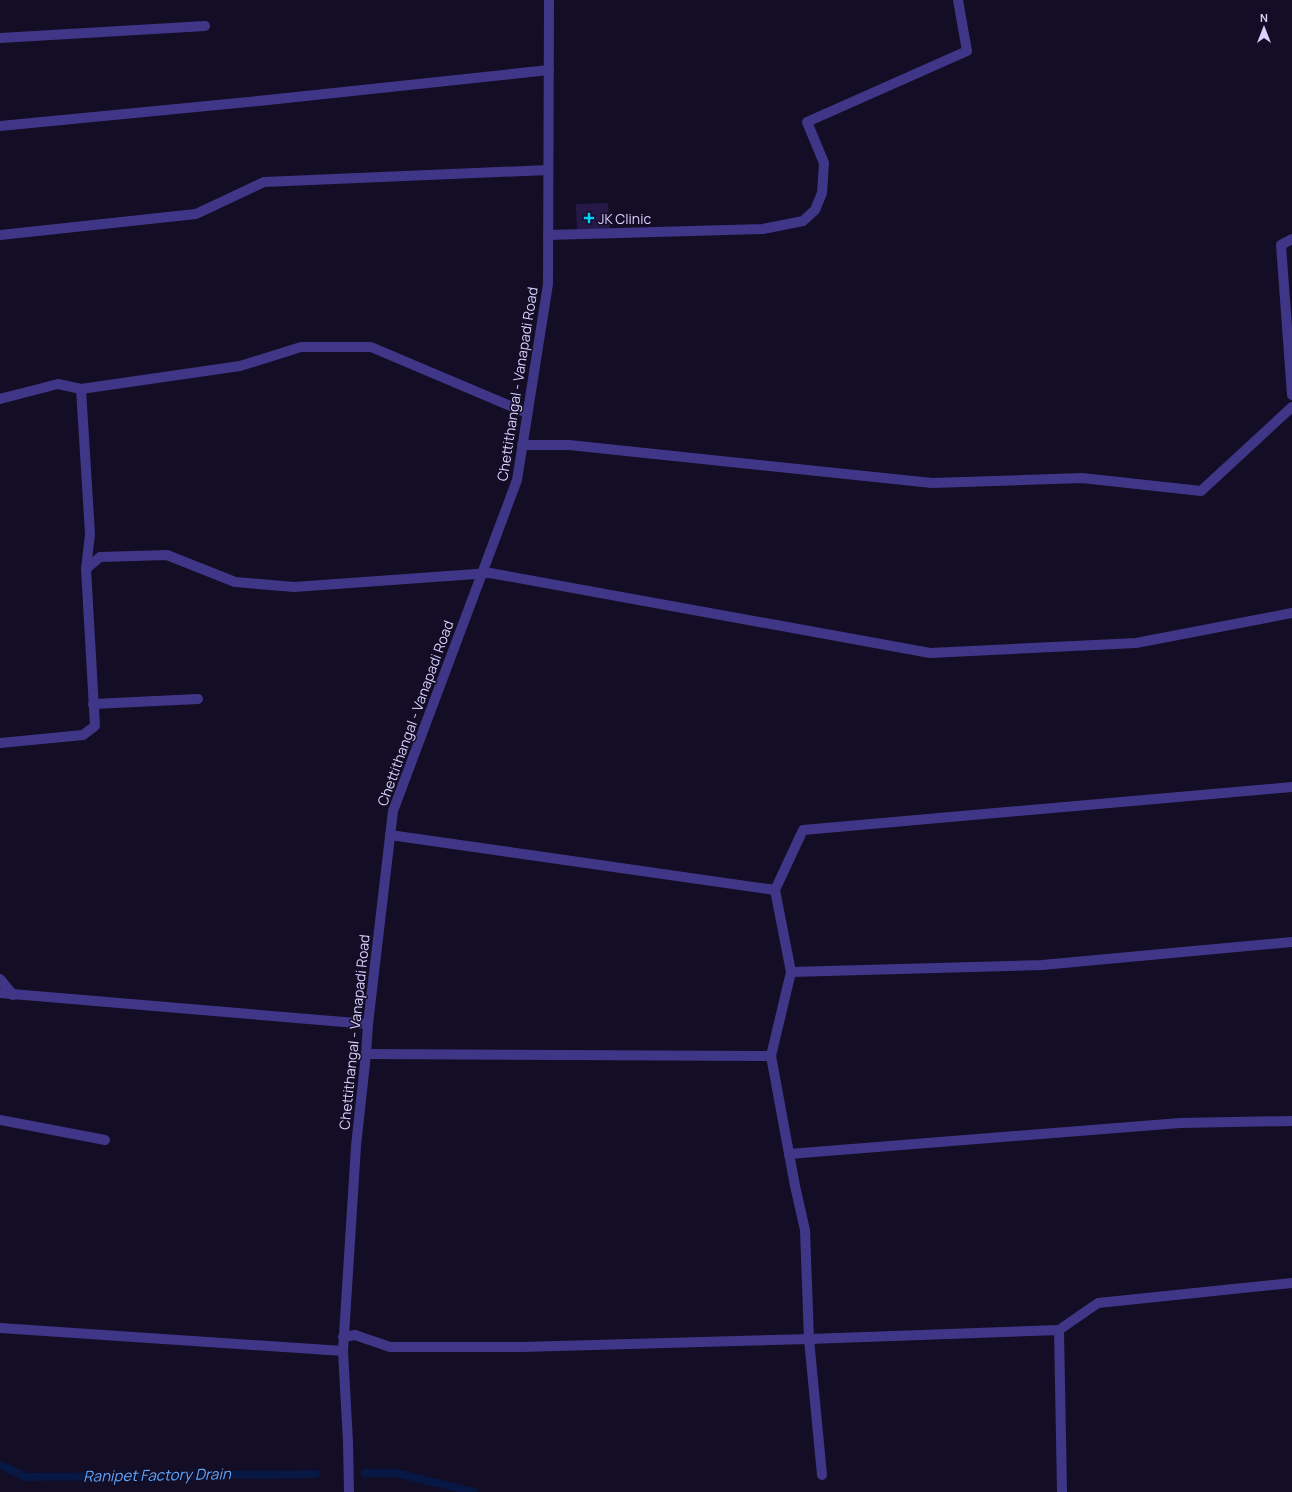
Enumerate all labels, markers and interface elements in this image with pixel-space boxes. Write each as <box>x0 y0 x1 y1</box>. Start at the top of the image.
north arrow <box>1244 8 1284 48</box>
text: N <box>1260 10 1268 25</box>
place label: JK Clinic <box>598 209 651 228</box>
marker: JK Clinic <box>583 212 595 224</box>
street label: Chettithangal - Vanapadi Road <box>492 286 542 482</box>
street label: Chettithangal - Vanapadi Road <box>373 618 457 808</box>
street label: Chettithangal - Vanapadi Road <box>334 933 374 1131</box>
water label: Ranipet Factory Drain <box>83 1463 232 1487</box>

